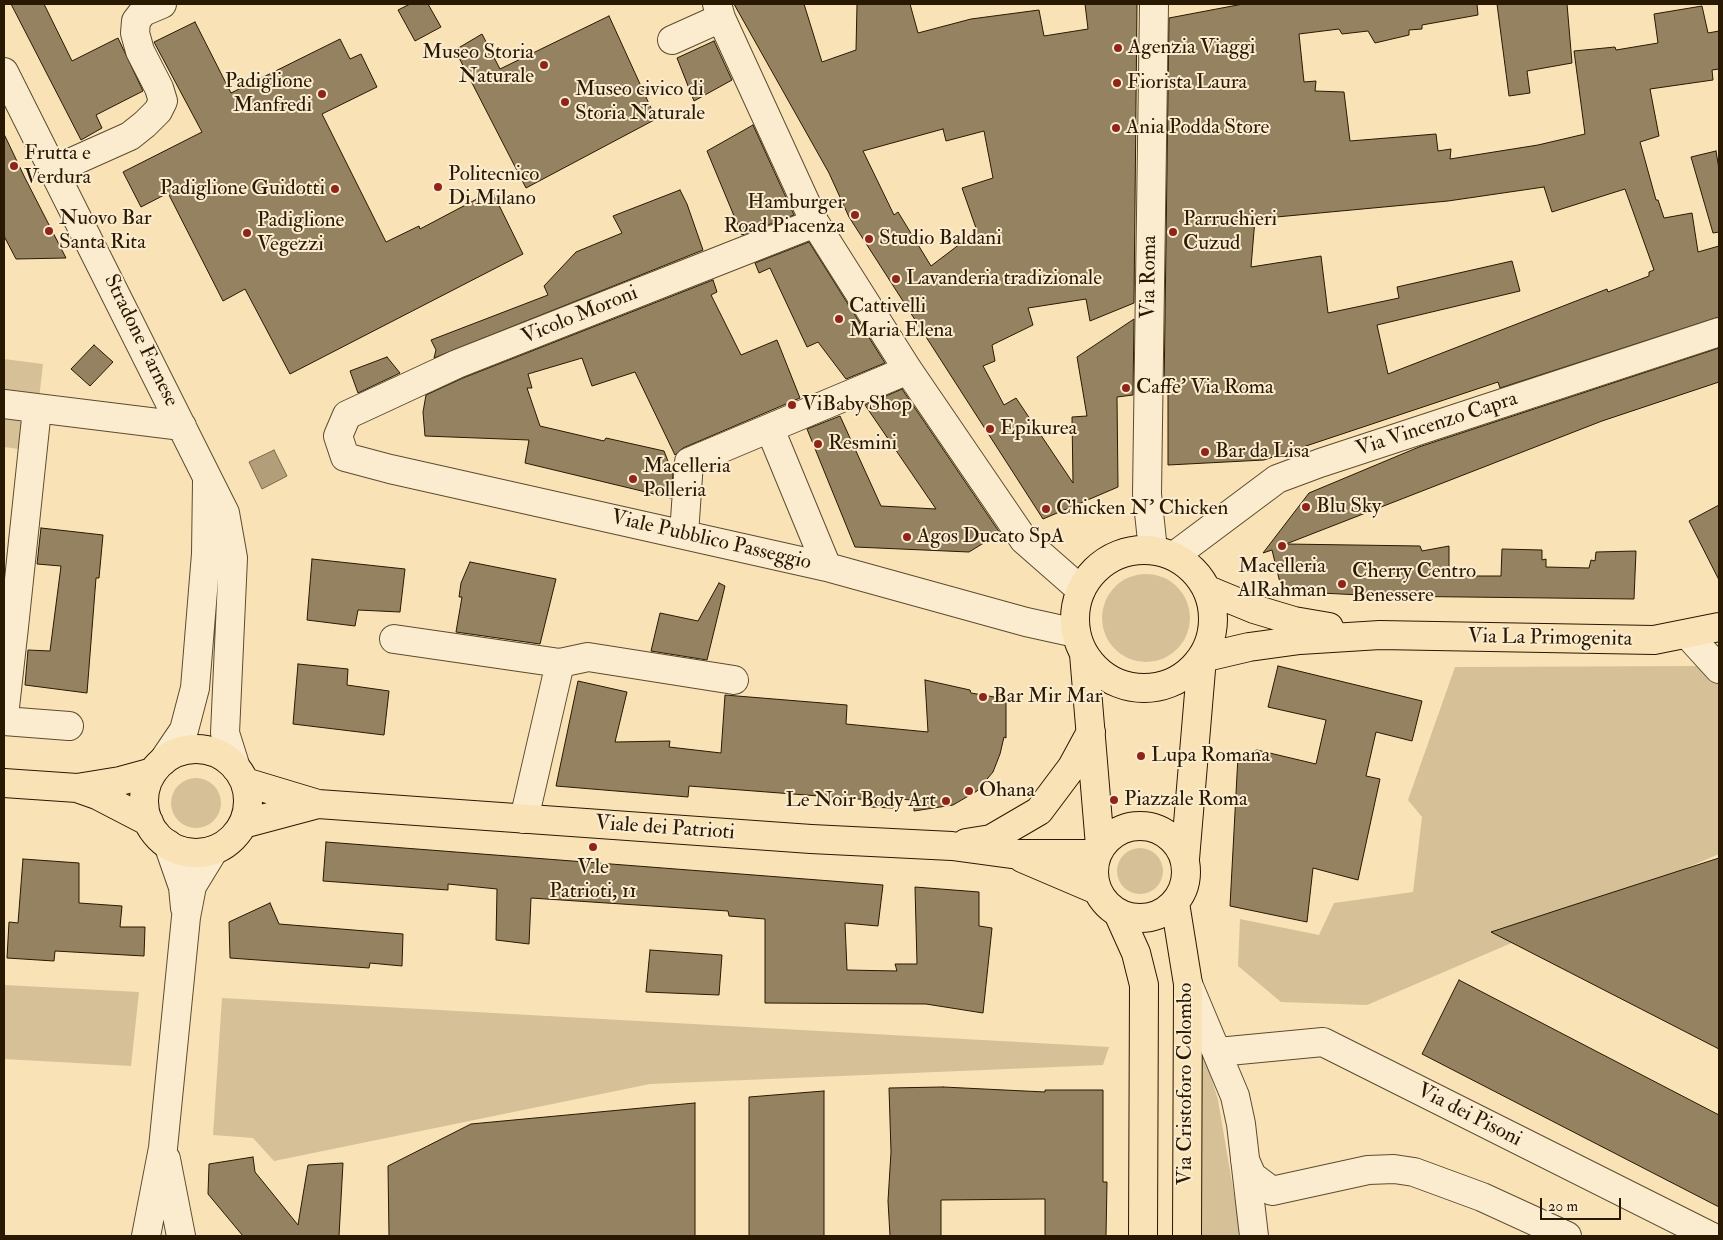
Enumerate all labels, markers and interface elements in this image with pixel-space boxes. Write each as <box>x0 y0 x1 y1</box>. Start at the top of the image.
place label: Agenzia Viaggi <box>1128 35 1255 61</box>
place label: Museo Storia Naturale <box>422 40 534 90</box>
marker: Agenzia Viaggi <box>1112 42 1124 54</box>
marker: Museo Storia Naturale <box>538 59 550 71</box>
place label: Padiglione Manfredi <box>225 69 312 119</box>
place label: Fiorista Laura <box>1127 70 1247 96</box>
place label: Museo civico di Storia Naturale <box>575 77 705 127</box>
marker: Fiorista Laura <box>1111 77 1123 89</box>
marker: Padiglione Manfredi <box>316 88 328 100</box>
marker: Museo civico di Storia Naturale <box>559 96 571 108</box>
place label: Ania Podda Store <box>1126 115 1269 141</box>
marker: Ania Podda Store <box>1110 122 1122 134</box>
place label: Frutta e Verdura <box>24 141 91 191</box>
marker: Frutta e Verdura <box>8 160 20 172</box>
place label: Politecnico Di Milano <box>448 162 539 212</box>
place label: Padiglione Guidotti <box>160 176 325 202</box>
marker: Politecnico Di Milano <box>432 181 444 193</box>
marker: Padiglione Guidotti <box>329 183 341 195</box>
place label: Hamburger Road Piacenza <box>723 190 845 240</box>
place label: Nuovo Bar Santa Rita <box>59 206 152 256</box>
place label: Parruchieri Cuzud <box>1183 207 1277 257</box>
place label: Padiglione Vegezzi <box>257 208 344 258</box>
marker: Hamburger Road Piacenza <box>849 209 861 221</box>
marker: Nuovo Bar Santa Rita <box>43 225 55 237</box>
place label: Studio Baldani <box>879 226 1002 252</box>
marker: Parruchieri Cuzud <box>1167 226 1179 238</box>
marker: Padiglione Vegezzi <box>241 227 253 239</box>
marker: Studio Baldani <box>863 233 875 245</box>
street label: Via Roma <box>1137 235 1163 319</box>
place label: Lavanderia tradizionale <box>906 266 1102 292</box>
street label: Stradone Farnese <box>97 271 183 411</box>
marker: Lavanderia tradizionale <box>890 273 902 285</box>
street label: Vicolo Moroni <box>518 281 642 351</box>
place label: Cattivelli Maria Elena <box>849 294 953 344</box>
marker: Cattivelli Maria Elena <box>833 313 845 325</box>
place label: Caffe' Via Roma <box>1136 375 1274 401</box>
marker: Caffe' Via Roma <box>1120 382 1132 394</box>
street label: Via Vincenzo Capra <box>1353 387 1521 463</box>
place label: ViBaby Shop <box>802 392 912 418</box>
marker: ViBaby Shop <box>786 399 798 411</box>
place label: Epikurea <box>1000 416 1077 442</box>
marker: Epikurea <box>984 423 996 435</box>
place label: Resmini <box>828 431 897 457</box>
marker: Resmini <box>812 438 824 450</box>
place label: Bar da Lisa <box>1215 439 1310 465</box>
marker: Bar da Lisa <box>1199 446 1211 458</box>
place label: Macelleria Polleria <box>643 454 731 504</box>
marker: Macelleria Polleria <box>627 473 639 485</box>
place label: Blu Sky <box>1316 494 1381 520</box>
place label: Chicken N' Chicken <box>1056 496 1228 522</box>
marker: Blu Sky <box>1300 501 1312 513</box>
marker: Chicken N' Chicken <box>1040 503 1052 515</box>
street label: Viale Pubblico Passeggio <box>608 506 814 576</box>
place label: Agos Ducato SpA <box>917 524 1064 550</box>
marker: Agos Ducato SpA <box>901 531 913 543</box>
marker: Macelleria AlRahman <box>1276 540 1288 552</box>
place label: Macelleria AlRahman <box>1237 554 1327 604</box>
place label: Cherry Centro Benessere <box>1352 559 1476 609</box>
marker: Cherry Centro Benessere <box>1336 578 1348 590</box>
street label: Via La Primogenita <box>1468 625 1632 653</box>
place label: Bar Mir Mar <box>993 684 1102 710</box>
marker: Bar Mir Mar <box>977 691 989 703</box>
place label: Lupa Romana <box>1151 743 1270 769</box>
marker: Lupa Romana <box>1135 750 1147 762</box>
place label: Ohana <box>979 778 1035 804</box>
marker: Ohana <box>963 785 975 797</box>
place label: Piazzale Roma <box>1124 787 1248 813</box>
place label: Le Noir Body Art <box>786 788 936 814</box>
marker: Piazzale Roma <box>1108 794 1120 806</box>
marker: Le Noir Body Art <box>940 795 952 807</box>
street label: Viale dei Patrioti <box>594 812 736 846</box>
marker: V.le Patrioti, 11 <box>587 841 599 853</box>
place label: V.le Patrioti, 11 <box>549 855 637 905</box>
street label: Via Cristoforo Colombo <box>1173 983 1199 1185</box>
street label: Via dei Pisoni <box>1412 1079 1526 1153</box>
scale bar <box>1543 1188 1624 1220</box>
text: 20 m <box>1548 1197 1578 1216</box>

